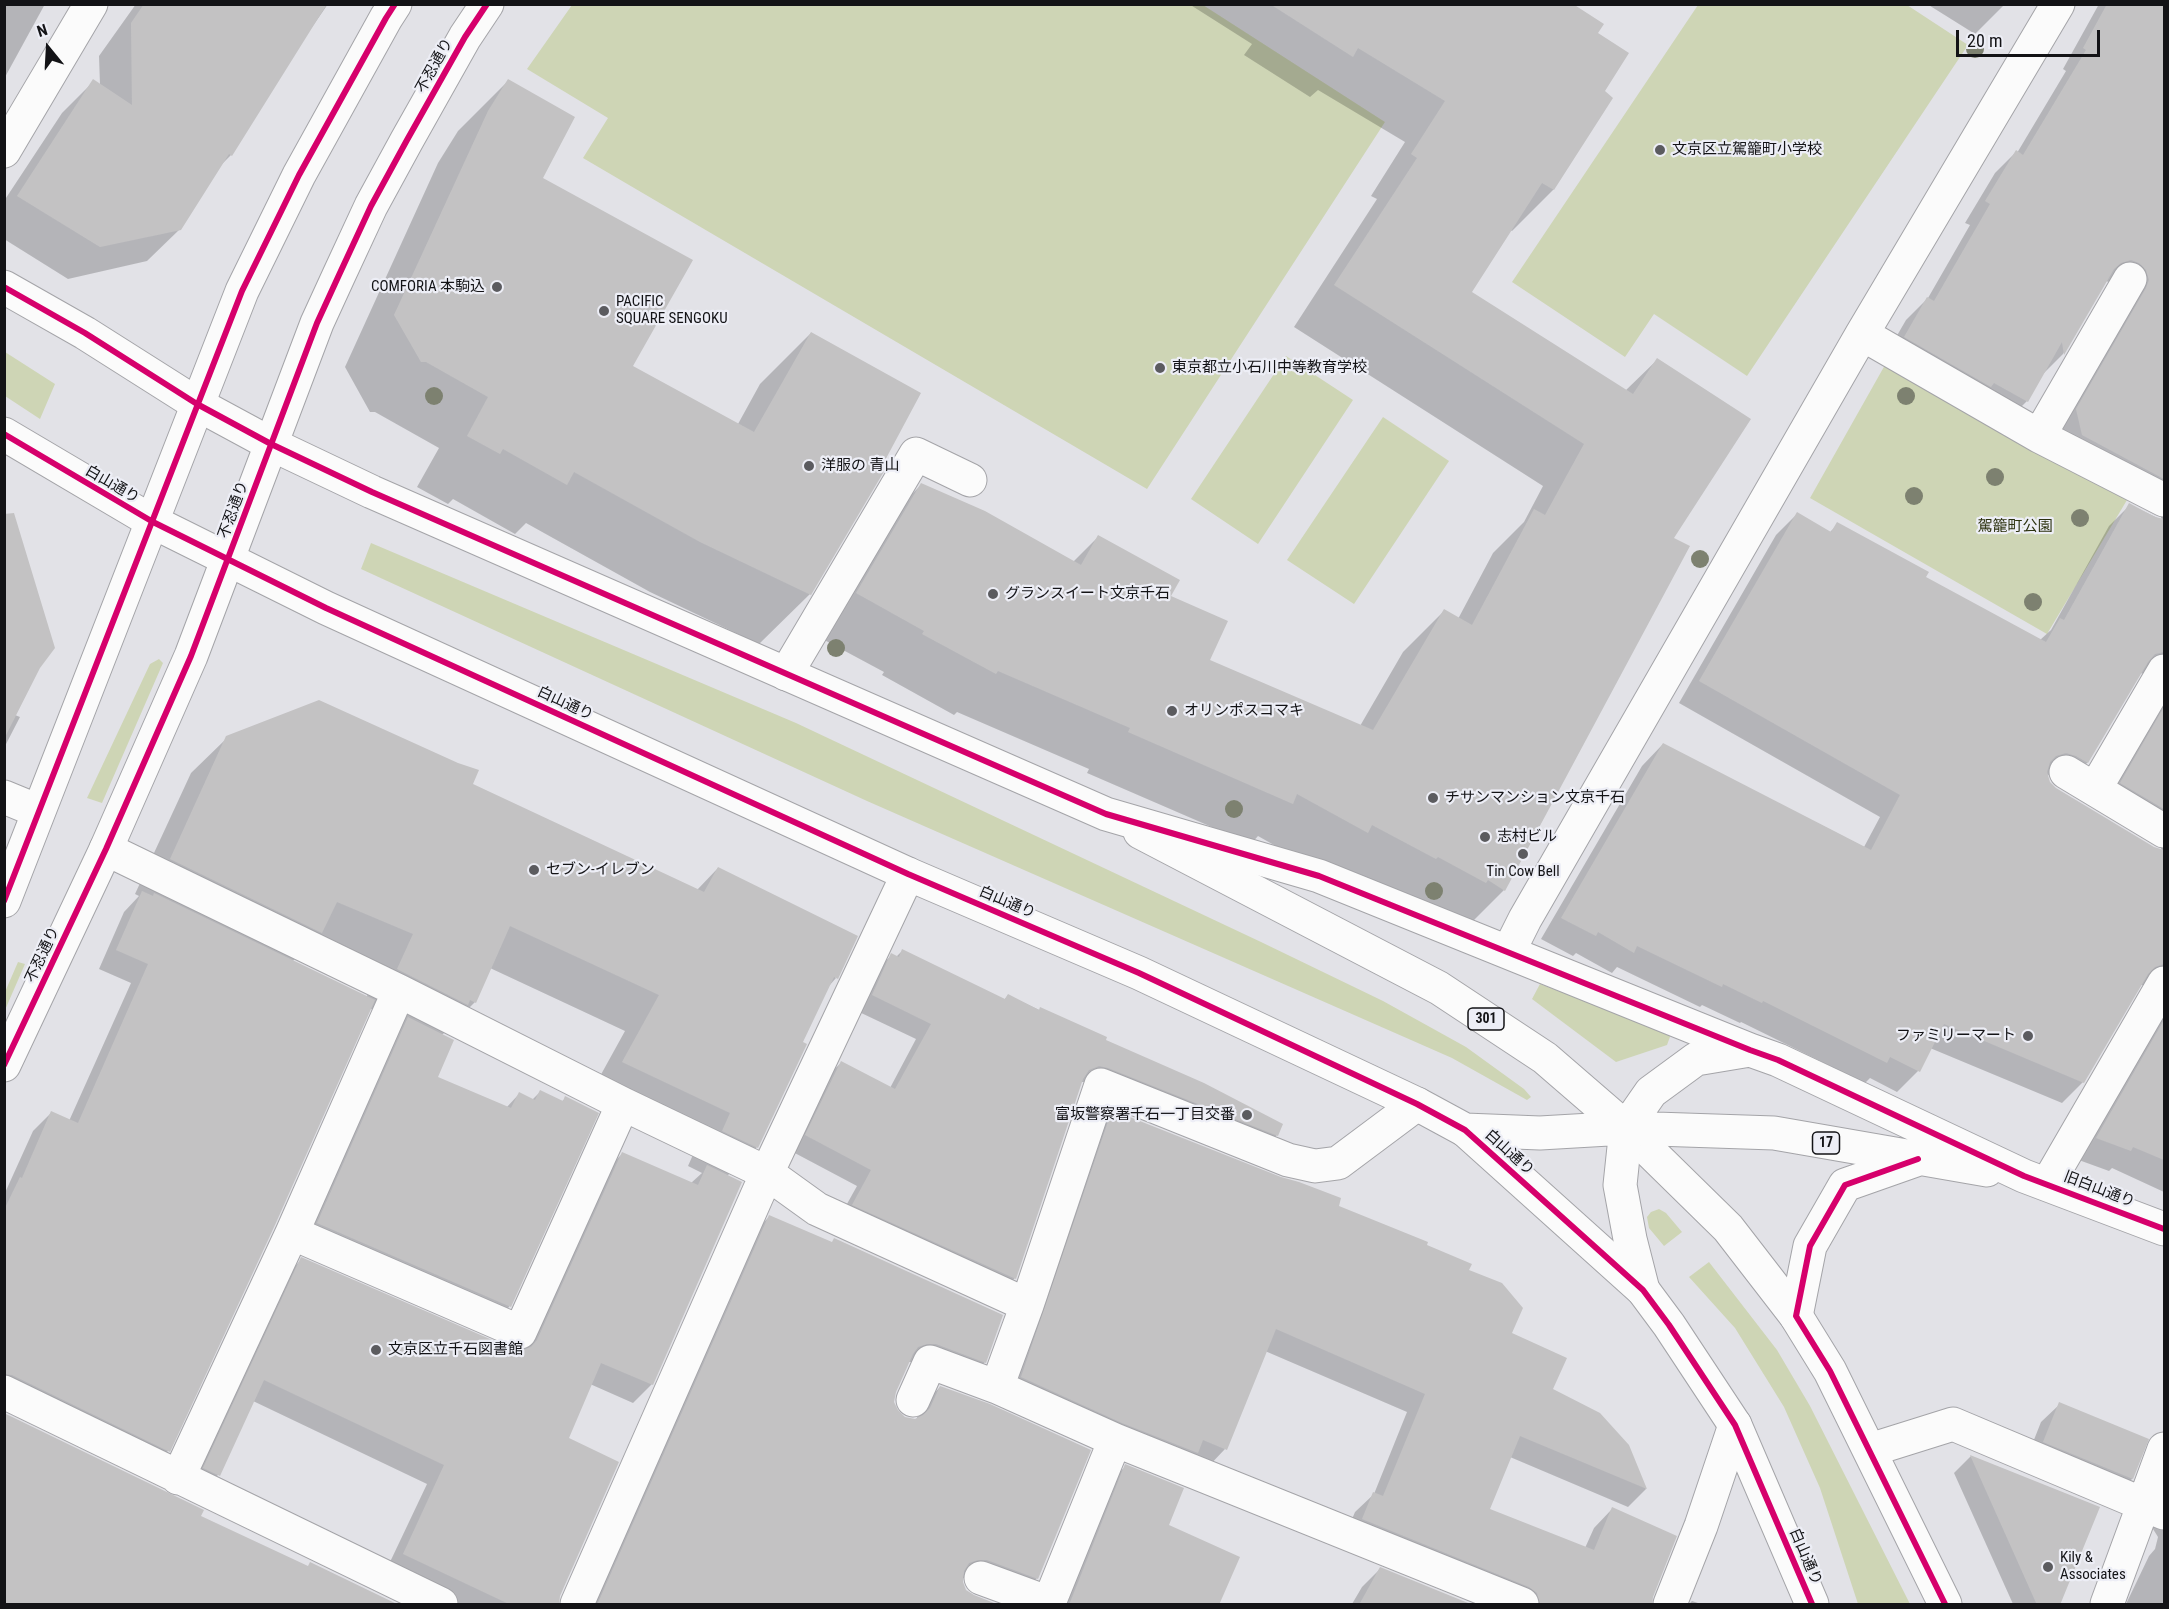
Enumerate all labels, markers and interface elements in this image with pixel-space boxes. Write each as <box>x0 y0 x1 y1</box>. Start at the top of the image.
north arrow <box>18 18 78 78</box>
scale bar <box>1959 18 2103 56</box>
text: N <box>35 20 50 41</box>
text: 20 m <box>1967 30 2002 51</box>
street label: 不忍通り <box>413 35 457 97</box>
place label: 文京区立駕籠町小学校 <box>1672 141 1822 159</box>
marker: 文京区立駕籠町小学校 <box>1653 143 1667 157</box>
place label: COMFORIA 本駒込 <box>371 278 485 296</box>
marker: COMFORIA 本駒込 <box>490 280 504 294</box>
place label: PACIFIC SQUARE SENGOKU <box>616 293 728 328</box>
marker: PACIFIC SQUARE SENGOKU <box>597 304 611 318</box>
place label: 東京都立小石川中等教育学校 <box>1172 359 1367 377</box>
marker: 東京都立小石川中等教育学校 <box>1153 361 1167 375</box>
place label: 洋服の 青山 <box>821 457 899 475</box>
marker: 洋服の 青山 <box>802 459 816 473</box>
street label: 白山通り <box>82 462 142 508</box>
street label: 不忍通り <box>215 479 253 541</box>
park label: 駕籠町公園 <box>1978 518 2052 536</box>
place label: グランスイート文京千石 <box>1005 585 1170 603</box>
marker: グランスイート文京千石 <box>986 587 1000 601</box>
street label: 白山通り <box>534 683 596 725</box>
place label: オリンポスコマキ <box>1184 702 1304 720</box>
marker: オリンポスコマキ <box>1165 704 1179 718</box>
place label: チサンマンション文京千石 <box>1445 789 1625 807</box>
marker: チサンマンション文京千石 <box>1426 791 1440 805</box>
place label: 志村ビル <box>1497 828 1557 846</box>
marker: 志村ビル <box>1478 830 1492 844</box>
marker: Tin Cow Bell <box>1516 847 1530 861</box>
place label: セブン-イレブン <box>546 861 655 879</box>
marker: セブン-イレブン <box>527 863 541 877</box>
place label: Tin Cow Bell <box>1486 863 1560 881</box>
street label: 白山通り <box>976 883 1038 923</box>
street label: 不忍通り <box>22 924 64 986</box>
road number: 301 <box>1468 1008 1504 1030</box>
place label: ファミリーマート <box>1896 1027 2016 1045</box>
marker: ファミリーマート <box>2021 1029 2035 1043</box>
place label: 富坂警察署千石一丁目交番 <box>1055 1106 1235 1124</box>
marker: 富坂警察署千石一丁目交番 <box>1240 1108 1254 1122</box>
street label: 白山通り <box>1481 1126 1537 1180</box>
road number: 17 <box>1812 1132 1840 1154</box>
street label: 旧白山通り <box>2061 1168 2137 1212</box>
place label: 文京区立千石図書館 <box>388 1341 523 1359</box>
marker: 文京区立千石図書館 <box>369 1343 383 1357</box>
street label: 白山通り <box>1785 1526 1825 1588</box>
place label: Kily & Associates <box>2060 1549 2126 1584</box>
marker: Kily & Associates <box>2041 1560 2055 1574</box>

